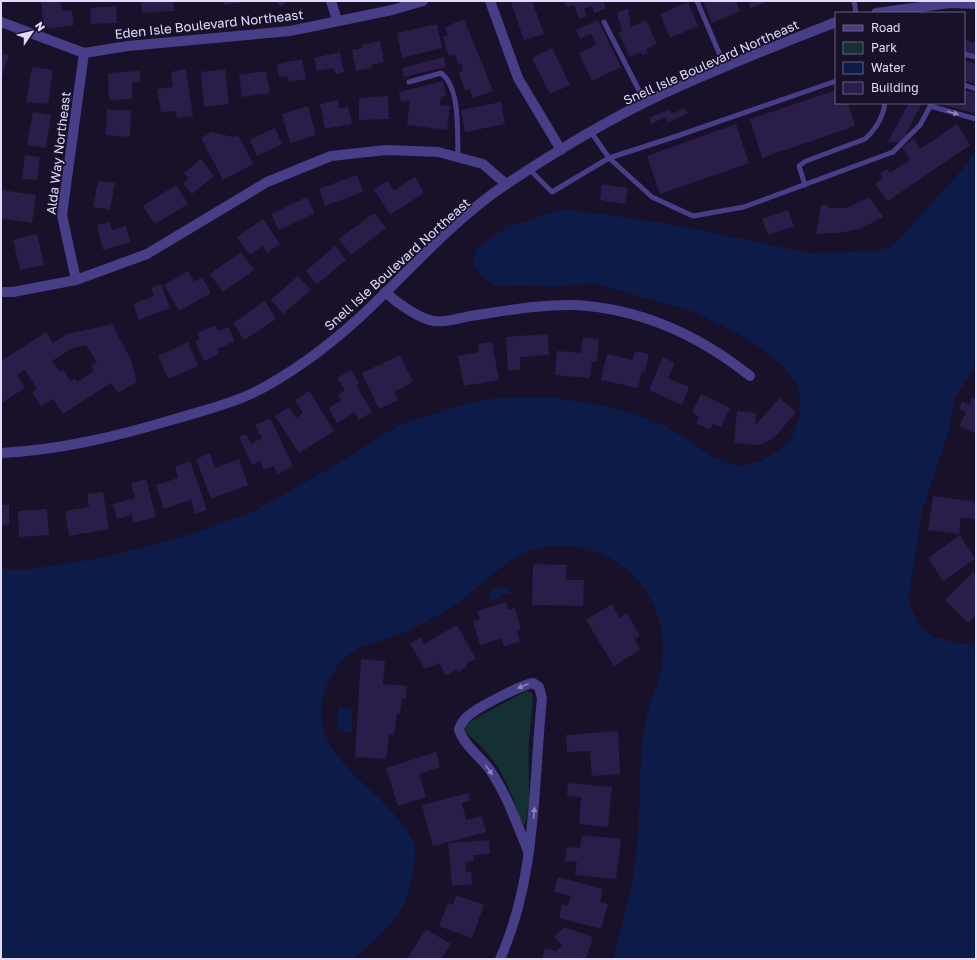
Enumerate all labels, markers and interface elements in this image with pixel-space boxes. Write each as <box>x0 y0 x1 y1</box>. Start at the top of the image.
street label: Eden Isle Boulevard Northeast <box>114 6 304 42</box>
north arrow <box>12 12 52 52</box>
legend <box>835 12 965 104</box>
street label: Snell Isle Boulevard Northeast <box>621 16 801 108</box>
text: N <box>33 19 48 33</box>
text: Road <box>871 20 900 35</box>
text: Park <box>871 40 897 55</box>
text: Water <box>871 60 905 75</box>
text: Building <box>871 80 919 95</box>
street label: Alda Way Northeast <box>43 91 73 215</box>
one-way arrow <box>947 110 959 116</box>
street label: Snell Isle Boulevard Northeast <box>321 194 473 334</box>
one-way arrow <box>517 684 529 690</box>
one-way arrow <box>485 764 493 775</box>
one-way arrow <box>531 807 538 819</box>

